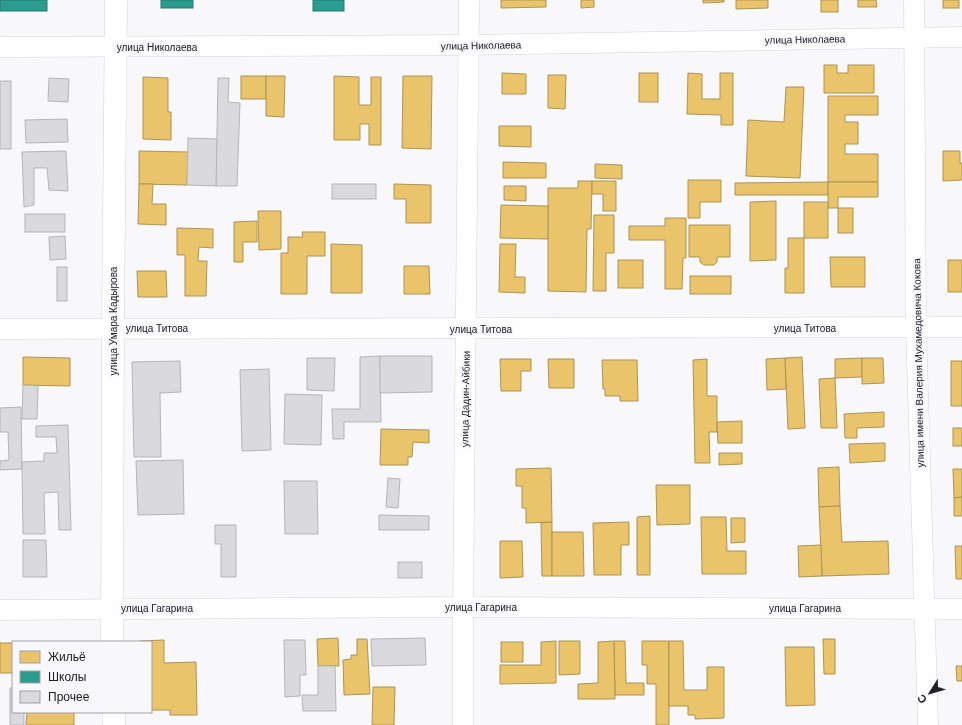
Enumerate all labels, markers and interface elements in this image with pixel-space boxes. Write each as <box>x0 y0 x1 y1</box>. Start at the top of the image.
street label: улица Николаева <box>765 33 846 46</box>
street label: улица Николаева <box>441 39 522 52</box>
street label: улица Николаева <box>117 42 198 53</box>
street label: улица имени Валерия Мухамедовича Кокова <box>911 258 926 468</box>
street label: улица Умара Кадырова <box>108 266 119 375</box>
street label: улица Титова <box>126 323 189 334</box>
street label: улица Титова <box>774 323 837 334</box>
street label: улица Титова <box>450 324 513 335</box>
street label: улица Дадин-Айбики <box>459 351 472 447</box>
street label: улица Гагарина <box>445 602 517 613</box>
street label: улица Гагарина <box>121 603 193 614</box>
street label: улица Гагарина <box>769 603 841 614</box>
legend <box>12 641 152 713</box>
text: Жильё <box>48 650 86 664</box>
text: Школы <box>48 670 86 684</box>
north arrow <box>910 673 950 713</box>
text: Прочее <box>48 690 90 704</box>
text: С <box>915 692 929 706</box>

